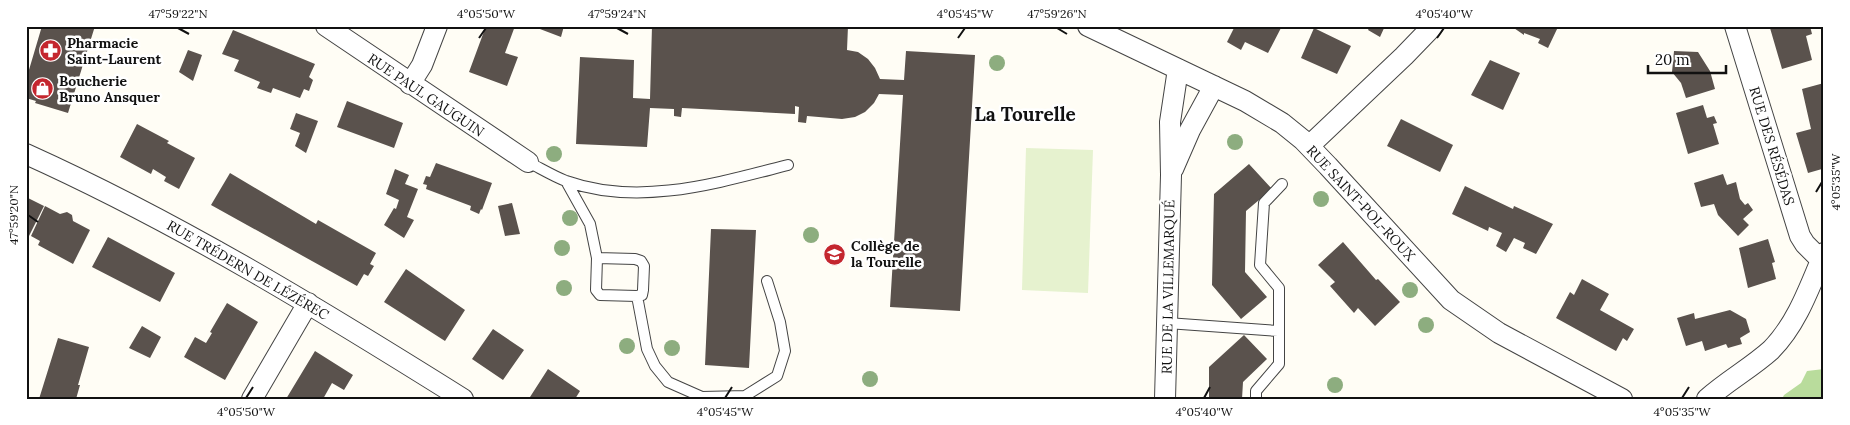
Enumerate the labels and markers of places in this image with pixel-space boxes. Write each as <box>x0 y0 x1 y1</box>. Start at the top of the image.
place label: Pharmacie Saint-Laurent <box>67 34 162 68</box>
pharmacy icon: Pharmacie Saint-Laurent <box>39 39 63 63</box>
place label: Boucherie Bruno Ansquer <box>59 72 160 106</box>
shop icon: Boucherie Bruno Ansquer <box>31 77 55 101</box>
place label: Collège de la Tourelle <box>851 237 922 271</box>
school or university icon: Collège de la Tourelle <box>823 242 847 266</box>

